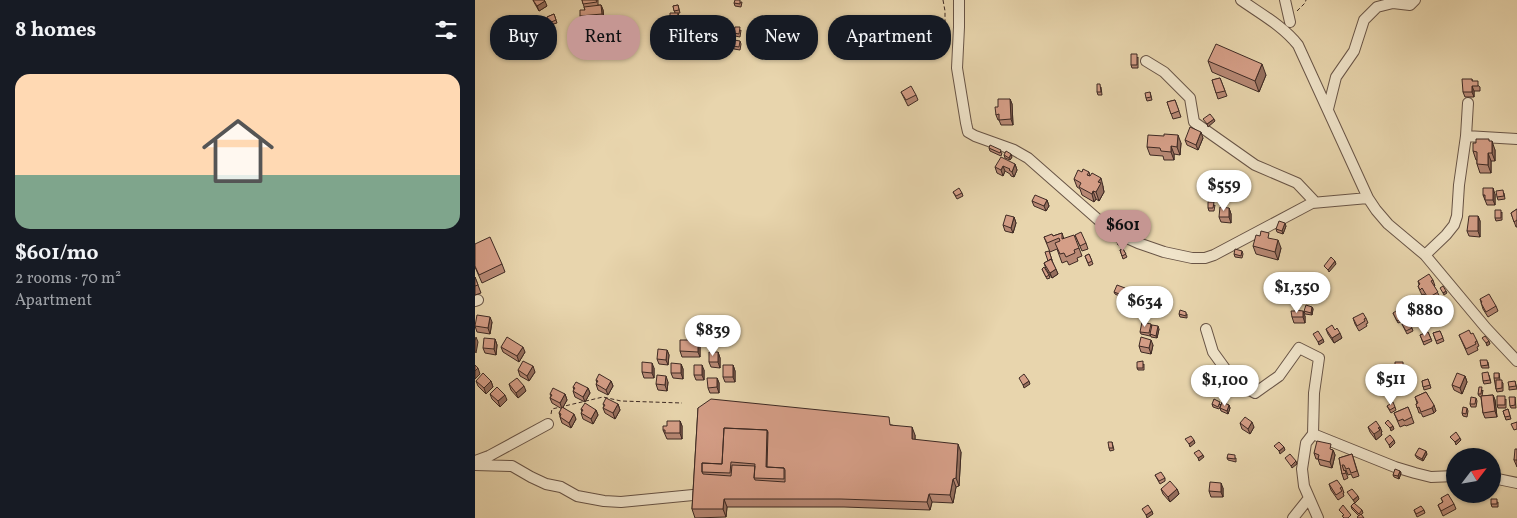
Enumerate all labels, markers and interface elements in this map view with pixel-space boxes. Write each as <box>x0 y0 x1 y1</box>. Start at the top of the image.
chip: Buy <box>490 15 557 60</box>
chip: Rent <box>567 15 640 60</box>
chip: Filters <box>650 15 736 60</box>
chip: New <box>746 15 818 60</box>
chip: Apartment <box>828 15 951 60</box>
text: 8 homes <box>15 16 96 45</box>
icon: filters <box>432 16 460 44</box>
icon: home <box>193 106 283 196</box>
pin: $559 <box>1194 170 1254 212</box>
text: $559 <box>1208 175 1241 197</box>
pin: $601 <box>1093 210 1153 252</box>
text: $601 <box>1106 215 1140 237</box>
text: $601/mo <box>15 239 98 268</box>
text: 2 rooms · 70 m² <box>15 268 121 290</box>
pin: $1,350 <box>1256 272 1338 314</box>
text: $1,350 <box>1274 277 1320 299</box>
pin: $634 <box>1115 286 1175 328</box>
text: Apartment <box>15 290 92 312</box>
text: $634 <box>1127 291 1163 313</box>
pin: $880 <box>1395 294 1455 337</box>
text: $880 <box>1407 300 1443 322</box>
pin: $839 <box>683 314 743 357</box>
text: $839 <box>696 320 730 342</box>
pin: $1,100 <box>1184 364 1266 407</box>
pin: $511 <box>1361 364 1421 406</box>
text: $511 <box>1376 369 1406 391</box>
text: $1,100 <box>1202 370 1248 392</box>
north arrow <box>1446 448 1501 502</box>
map controls <box>1446 448 1501 503</box>

